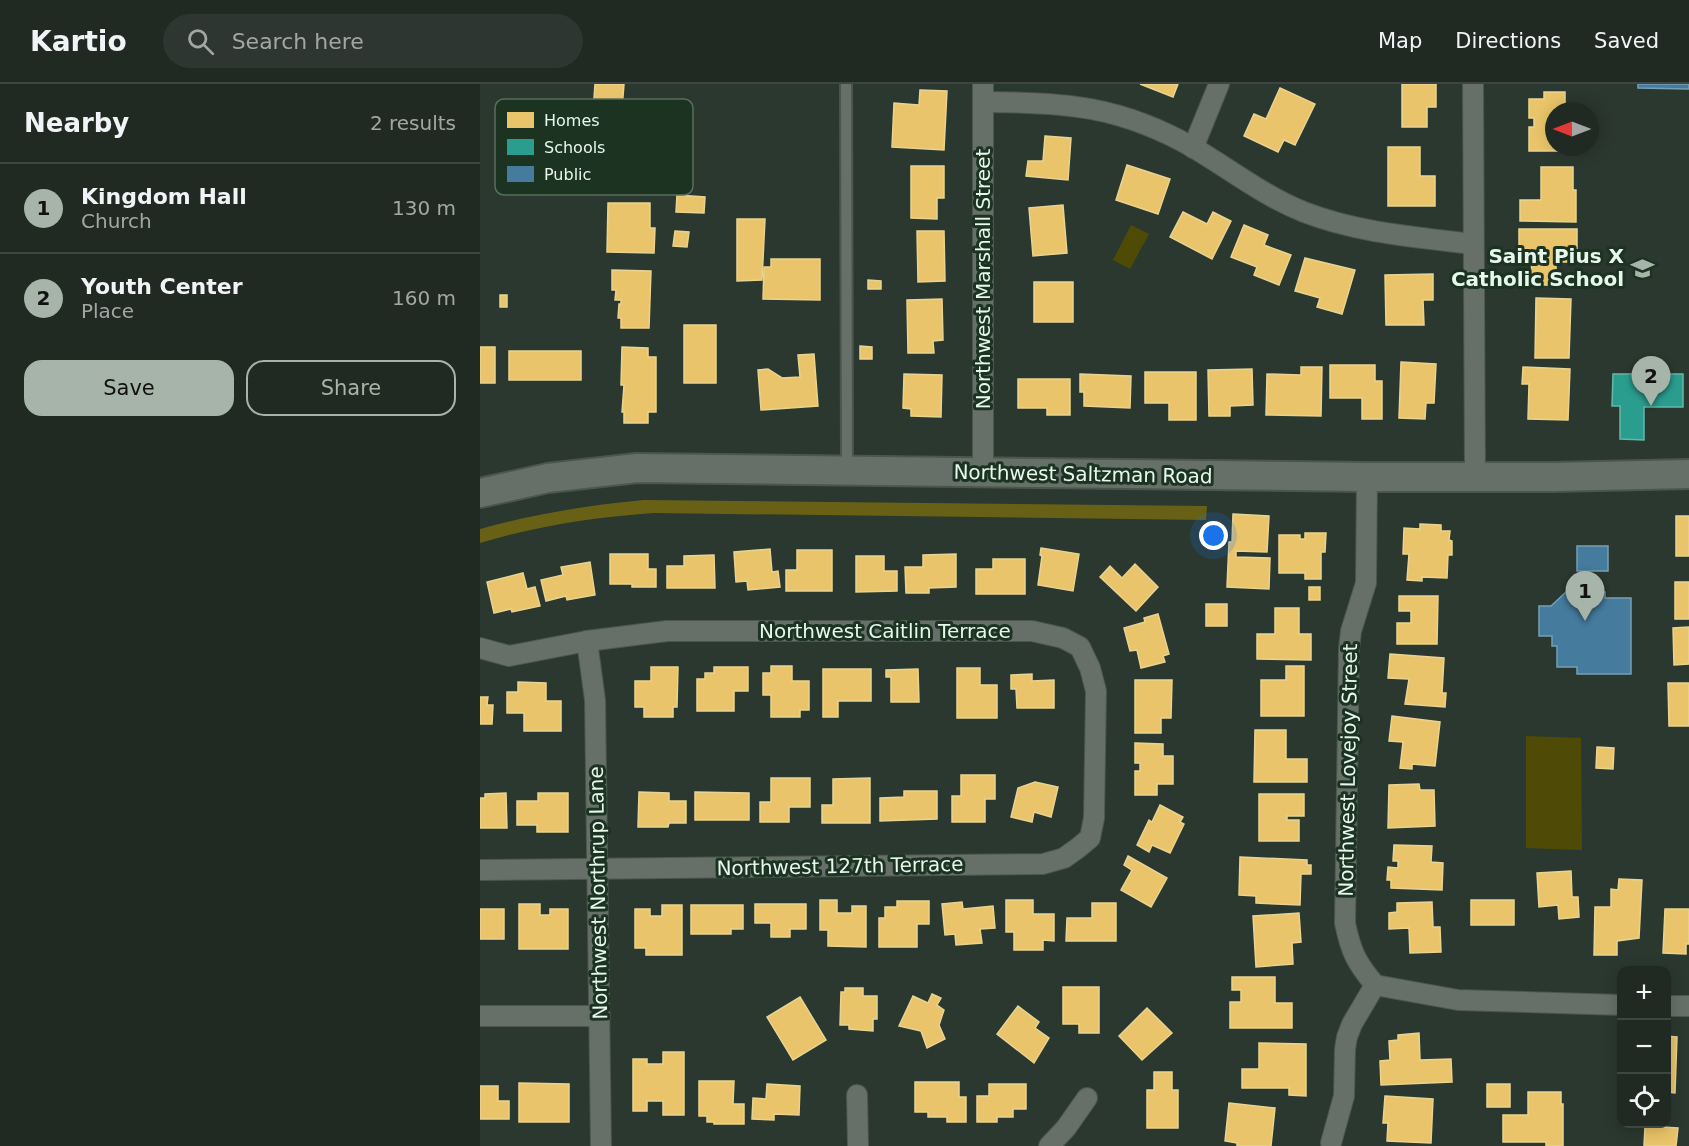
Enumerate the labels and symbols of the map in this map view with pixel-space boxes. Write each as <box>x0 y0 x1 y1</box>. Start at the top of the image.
legend <box>495 99 693 195</box>
north arrow <box>1545 102 1599 156</box>
text: Homes <box>544 111 600 130</box>
text: Schools <box>544 138 605 157</box>
street label: Northwest Marshall Street <box>971 149 995 409</box>
text: Public <box>544 165 591 184</box>
place label: Saint Pius X Catholic School <box>1451 244 1625 291</box>
school or university icon: Saint Pius X Catholic School <box>1629 255 1655 281</box>
pin: 2 <box>1632 356 1670 406</box>
street label: Northwest Saltzman Road <box>953 460 1213 488</box>
your location <box>1199 521 1228 550</box>
pin: 1 <box>1566 572 1604 621</box>
street label: Northwest Caitlin Terrace <box>759 619 1011 643</box>
street label: Northwest Lovejoy Street <box>1334 643 1362 897</box>
street label: Northwest Northrup Lane <box>584 766 612 1020</box>
street label: Northwest 127th Terrace <box>716 852 964 880</box>

